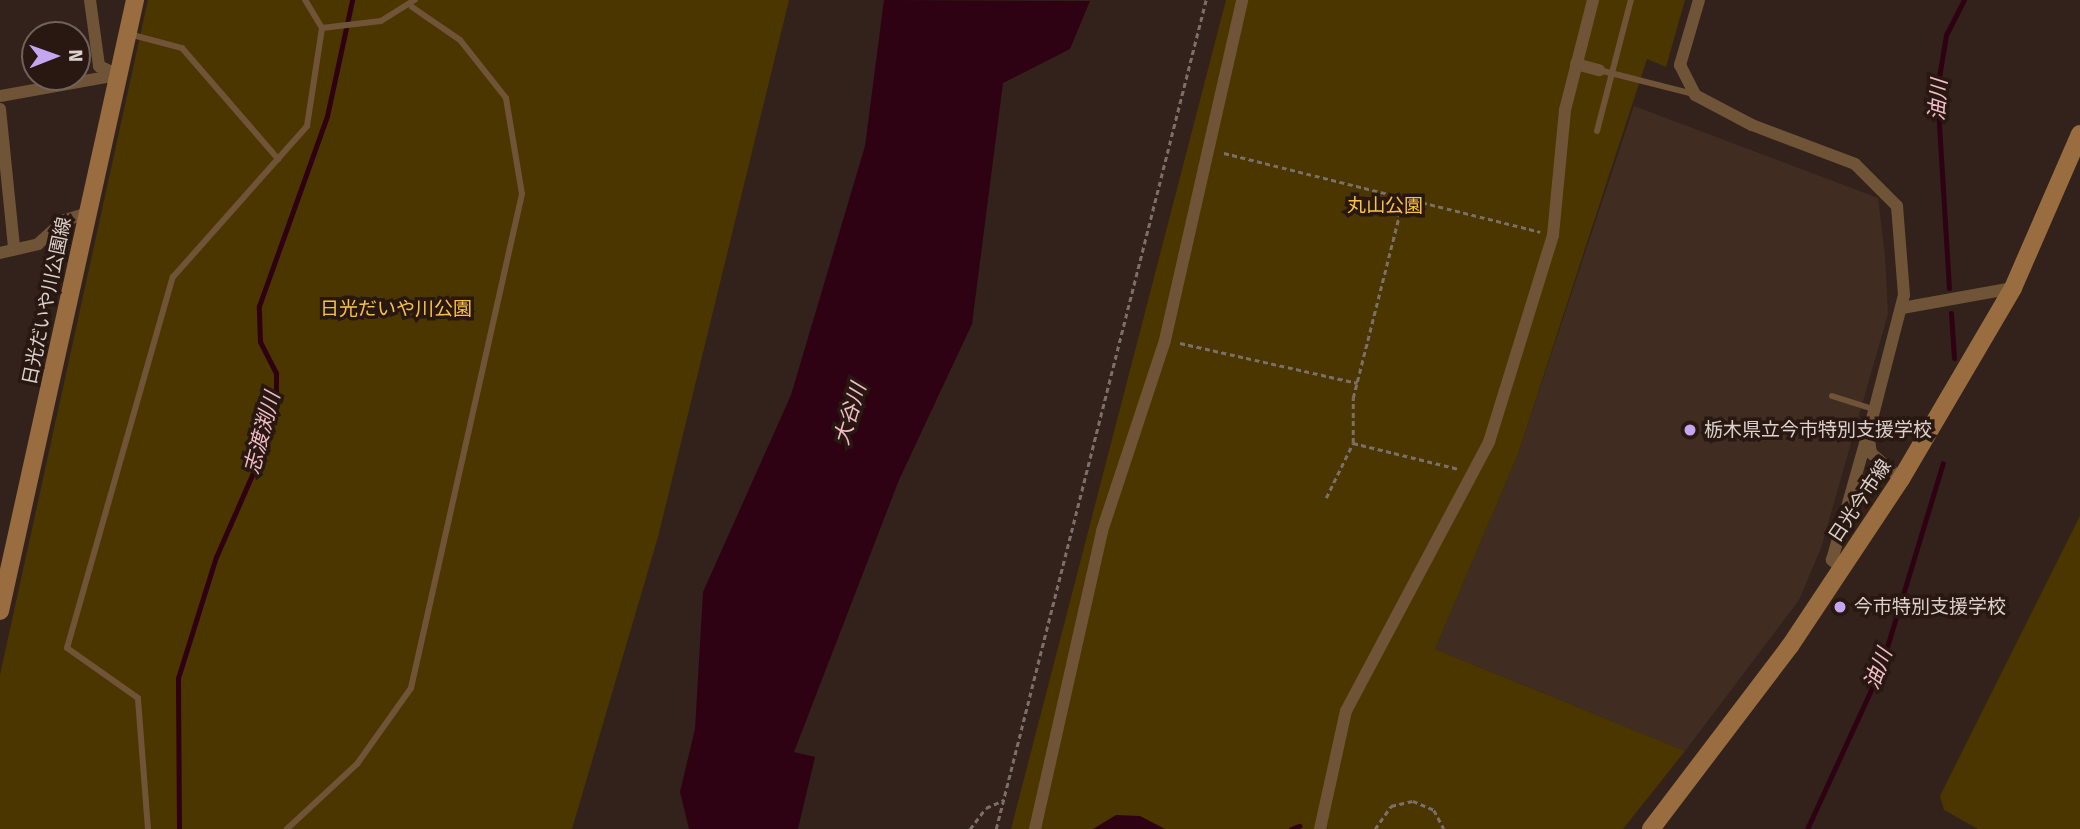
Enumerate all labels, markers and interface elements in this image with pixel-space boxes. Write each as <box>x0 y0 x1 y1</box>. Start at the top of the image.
north arrow <box>21 21 91 91</box>
text: N <box>64 49 87 62</box>
water label: 油川 <box>1924 78 1952 122</box>
park label: 丸山公園 <box>1347 195 1423 217</box>
street label: 日光だいや川公園線 <box>18 215 76 387</box>
park label: 日光だいや川公園 <box>320 298 472 320</box>
water label: 大谷川 <box>829 380 871 448</box>
water label: 志渡渕川 <box>239 389 285 477</box>
place label: 栃木県立今市特別支援学校 <box>1704 419 1932 441</box>
marker: 栃木県立今市特別支援学校 <box>1682 422 1698 438</box>
street label: 日光今市線 <box>1824 455 1896 547</box>
place label: 今市特別支援学校 <box>1854 596 2006 618</box>
marker: 今市特別支援学校 <box>1832 599 1848 615</box>
water label: 油川 <box>1859 645 1897 693</box>

